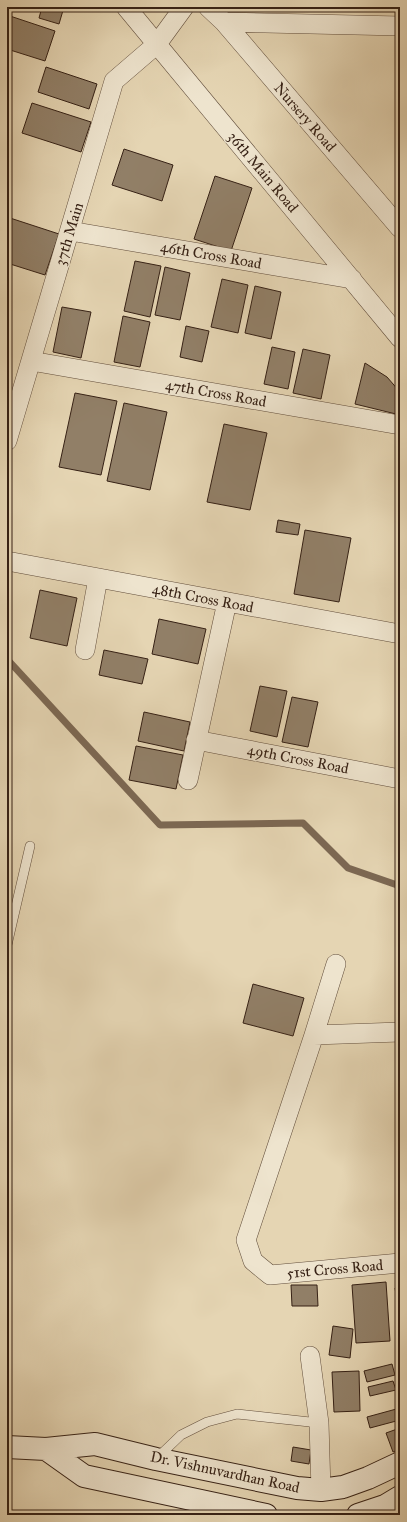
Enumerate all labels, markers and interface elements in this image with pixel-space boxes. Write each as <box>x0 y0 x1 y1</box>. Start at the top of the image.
street label: Nursery Road <box>270 79 340 156</box>
street label: 36th Main Road <box>224 128 302 216</box>
street label: 37th Main <box>51 200 87 268</box>
street label: 46th Cross Road <box>159 237 263 273</box>
street label: 47th Cross Road <box>164 375 268 411</box>
street label: 48th Cross Road <box>151 579 256 617</box>
street label: 49th Cross Road <box>246 740 351 778</box>
street label: 51st Cross Road <box>286 1256 384 1282</box>
street label: Dr. Vishnuvardhan Road <box>149 1447 302 1497</box>

